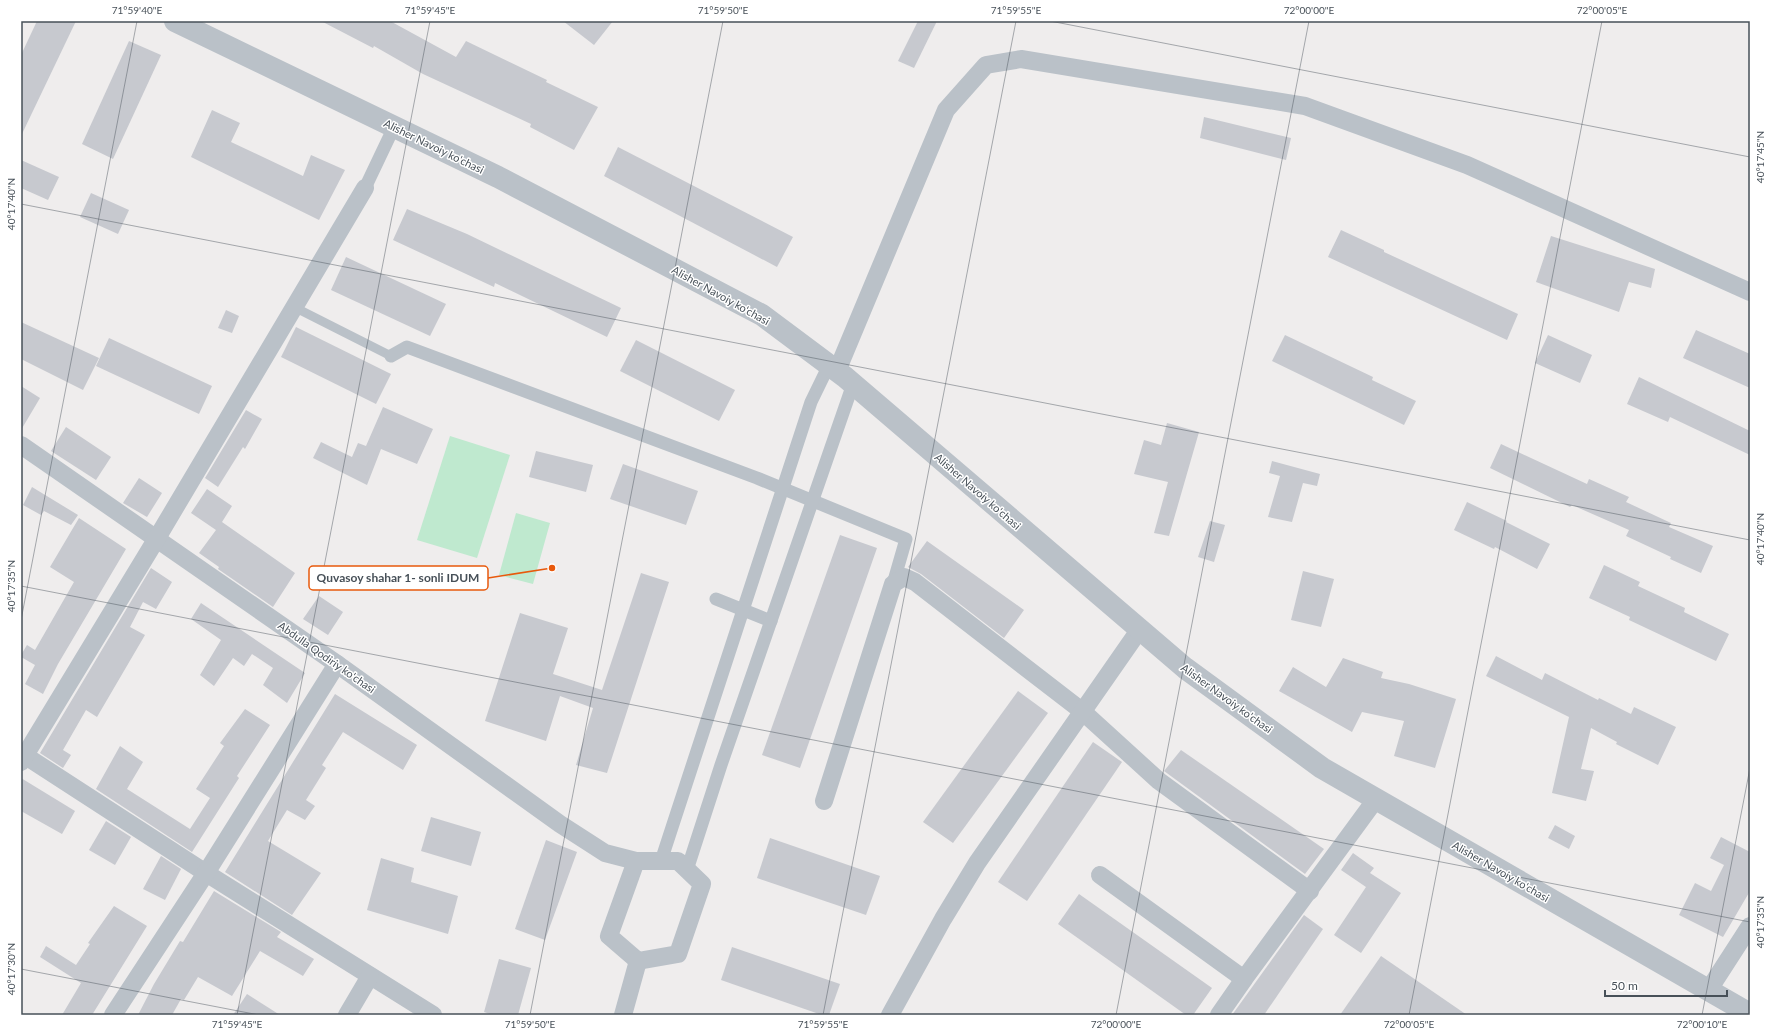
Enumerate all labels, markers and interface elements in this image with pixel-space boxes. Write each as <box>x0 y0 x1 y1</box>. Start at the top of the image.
text: 71°59'40"E <box>112 4 162 16</box>
text: 71°59'45"E <box>405 4 455 16</box>
text: 71°59'50"E <box>698 4 748 16</box>
text: 71°59'55"E <box>991 4 1041 16</box>
text: 72°00'00"E <box>1284 4 1334 16</box>
text: 72°00'05"E <box>1577 4 1627 16</box>
street label: Alisher Navoiy ko'chasi <box>382 116 486 176</box>
text: 40°17'45"N <box>1754 131 1766 183</box>
text: 40°17'40"N <box>5 178 17 230</box>
street label: Alisher Navoiy ko'chasi <box>670 263 772 327</box>
street label: Alisher Navoiy ko'chasi <box>932 450 1024 532</box>
text: 40°17'40"N <box>1754 513 1766 565</box>
text: 40°17'35"N <box>5 560 17 612</box>
callout: Quvasoy shahar 1- sonli IDUM <box>309 566 488 590</box>
text: Quvasoy shahar 1- sonli IDUM <box>317 570 479 585</box>
street label: Abdulla Qodiriy ko'chasi <box>276 619 378 696</box>
street label: Alisher Navoiy ko'chasi <box>1179 660 1275 736</box>
street label: Alisher Navoiy ko'chasi <box>1450 838 1552 904</box>
text: 40°17'35"N <box>1754 896 1766 948</box>
text: 40°17'30"N <box>5 943 17 995</box>
scale bar <box>1605 972 1727 998</box>
text: 50 m <box>1611 978 1638 993</box>
text: 71°59'45"E <box>212 1018 262 1030</box>
text: 71°59'50"E <box>505 1018 555 1030</box>
text: 71°59'55"E <box>798 1018 848 1030</box>
text: 72°00'00"E <box>1091 1018 1141 1030</box>
text: 72°00'05"E <box>1384 1018 1434 1030</box>
text: 72°00'10"E <box>1677 1018 1727 1030</box>

